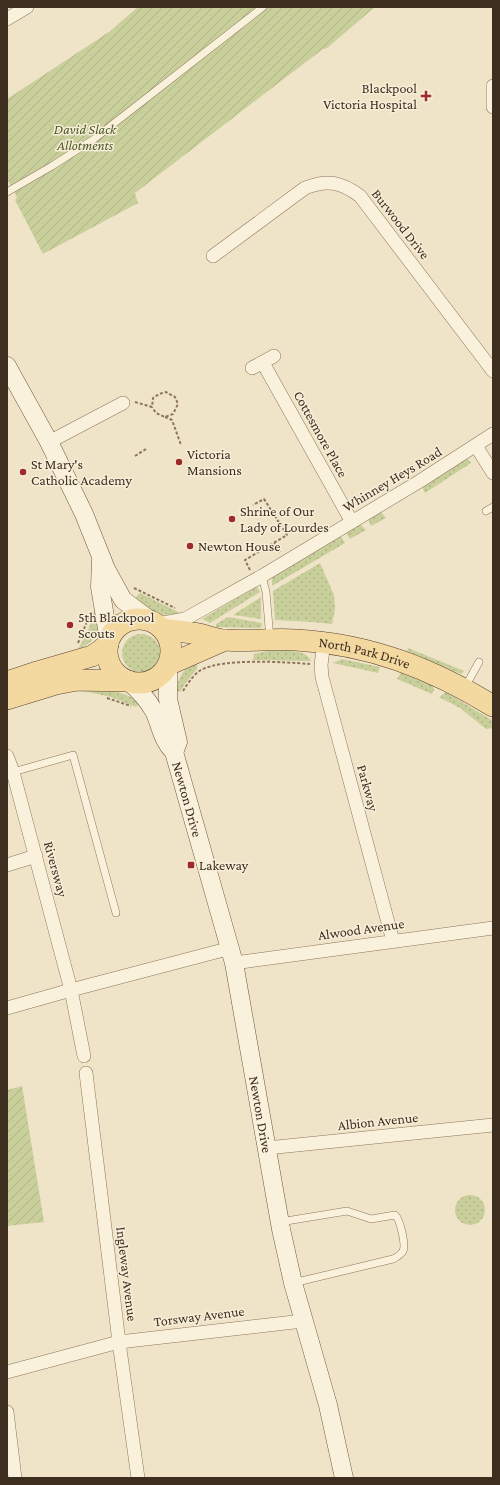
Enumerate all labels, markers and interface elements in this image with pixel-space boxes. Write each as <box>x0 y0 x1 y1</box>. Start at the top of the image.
place label: Blackpool Victoria Hospital <box>323 80 417 112</box>
marker: Blackpool Victoria Hospital <box>420 90 432 102</box>
park label: David Slack Allotments <box>54 121 117 153</box>
street label: Burwood Drive <box>369 186 433 262</box>
street label: Cottesmore Place <box>291 388 351 480</box>
street label: Whinney Heys Road <box>340 443 445 515</box>
place label: Victoria Mansions <box>187 446 242 478</box>
place label: St Mary's Catholic Academy <box>31 456 133 488</box>
marker: Victoria Mansions <box>174 457 184 467</box>
marker: St Mary's Catholic Academy <box>18 467 28 477</box>
place label: Shrine of Our Lady of Lourdes <box>240 503 329 535</box>
marker: Shrine of Our Lady of Lourdes <box>227 514 237 524</box>
place label: Newton House <box>198 538 280 554</box>
marker: Newton House <box>185 541 195 551</box>
place label: 5th Blackpool Scouts <box>78 609 155 641</box>
marker: 5th Blackpool Scouts <box>65 620 75 630</box>
street label: North Park Drive <box>318 634 413 672</box>
street label: Newton Drive <box>169 760 206 839</box>
street label: Parkway <box>354 763 382 814</box>
street label: Riversway <box>41 839 71 899</box>
place label: Lakeway <box>199 857 249 873</box>
marker: Lakeway <box>186 860 196 870</box>
street label: Alwood Avenue <box>317 915 405 943</box>
street label: Newton Drive <box>246 1075 275 1154</box>
street label: Albion Avenue <box>337 1109 419 1133</box>
street label: Ingleway Avenue <box>113 1226 141 1322</box>
street label: Torsway Avenue <box>153 1302 245 1330</box>

